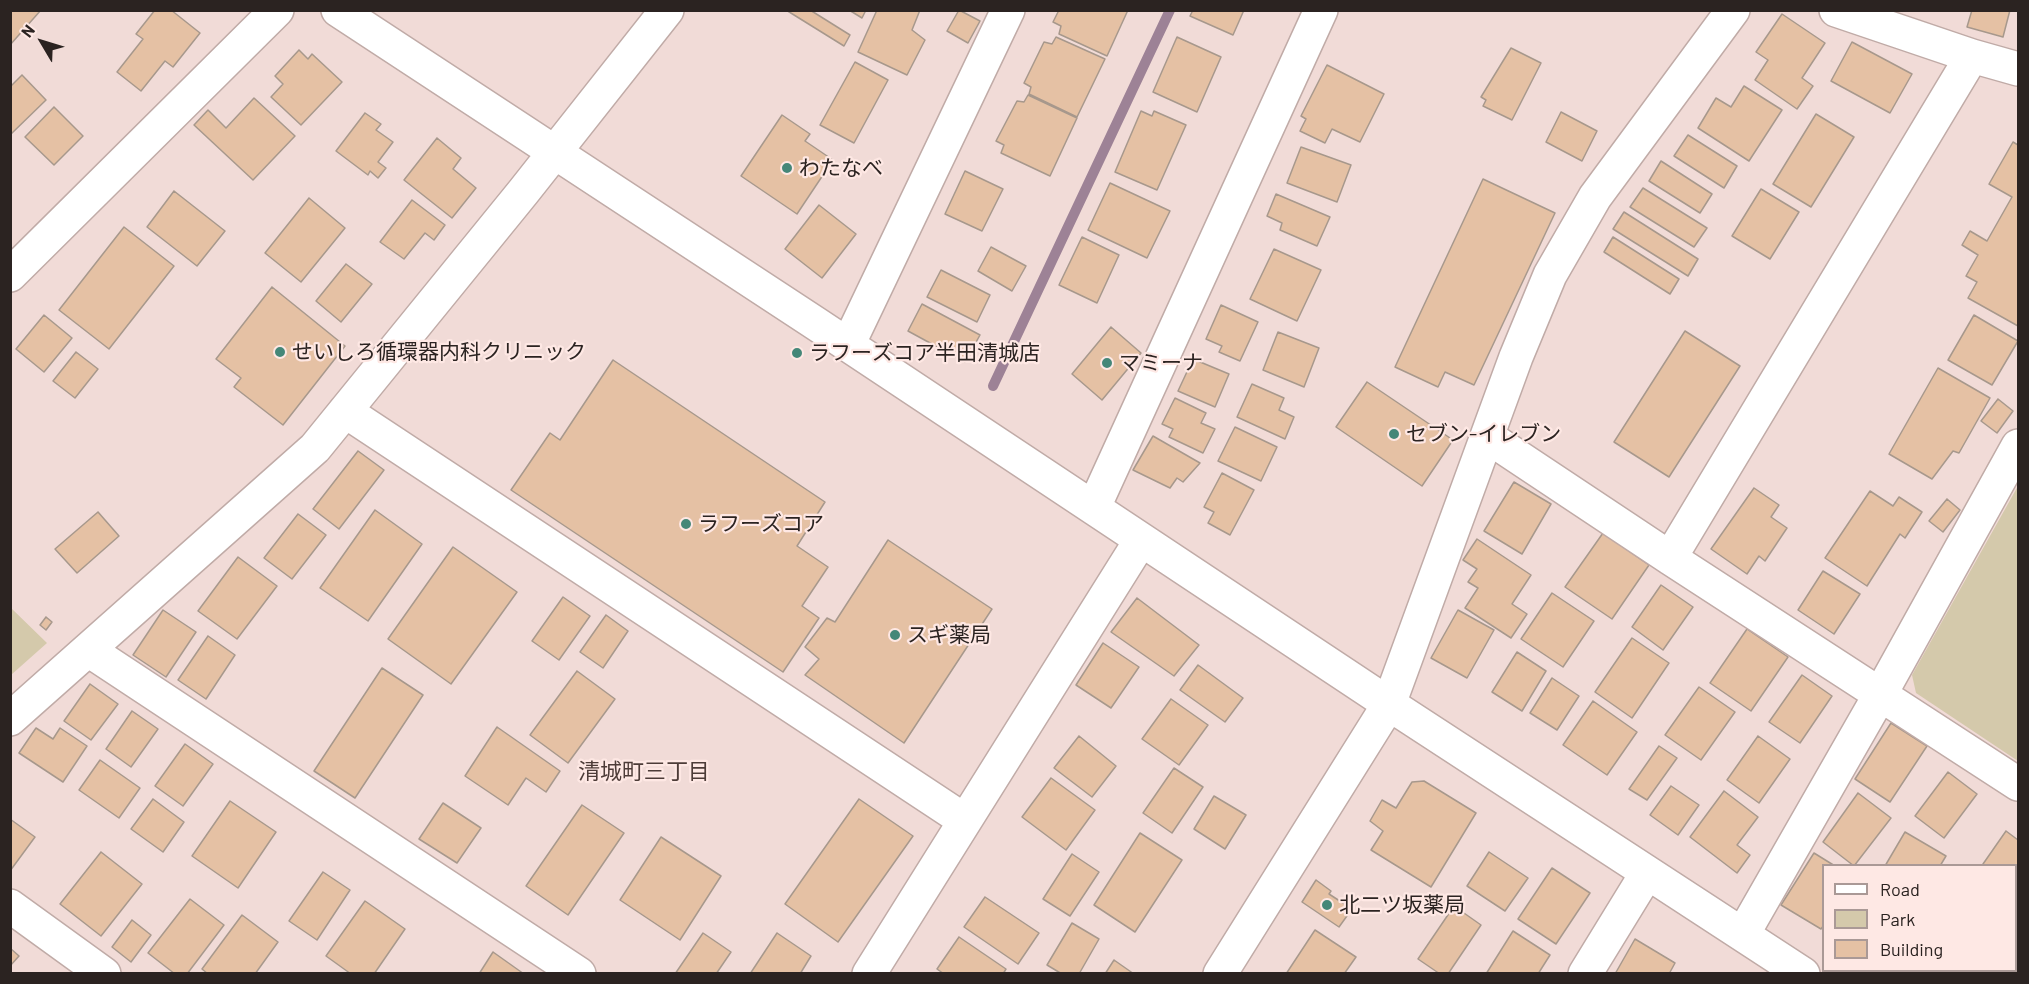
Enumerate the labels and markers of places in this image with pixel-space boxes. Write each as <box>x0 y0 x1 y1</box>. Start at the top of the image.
place label: わたなべ <box>799 155 883 181</box>
marker: わたなべ <box>780 161 794 175</box>
place label: せいしろ循環器内科クリニック <box>292 339 586 365</box>
place label: ラフーズコア半田清城店 <box>809 340 1040 366</box>
marker: せいしろ循環器内科クリニック <box>273 345 287 359</box>
marker: ラフーズコア半田清城店 <box>790 346 804 360</box>
place label: マミーナ <box>1119 350 1203 376</box>
marker: マミーナ <box>1100 356 1114 370</box>
place label: セブン-イレブン <box>1406 421 1561 447</box>
marker: セブン-イレブン <box>1387 427 1401 441</box>
place label: ラフーズコア <box>698 511 824 537</box>
marker: ラフーズコア <box>679 517 693 531</box>
place label: スギ薬局 <box>907 622 991 648</box>
marker: スギ薬局 <box>888 628 902 642</box>
place label: 北二ツ坂薬局 <box>1339 892 1465 918</box>
marker: 北二ツ坂薬局 <box>1320 898 1334 912</box>

